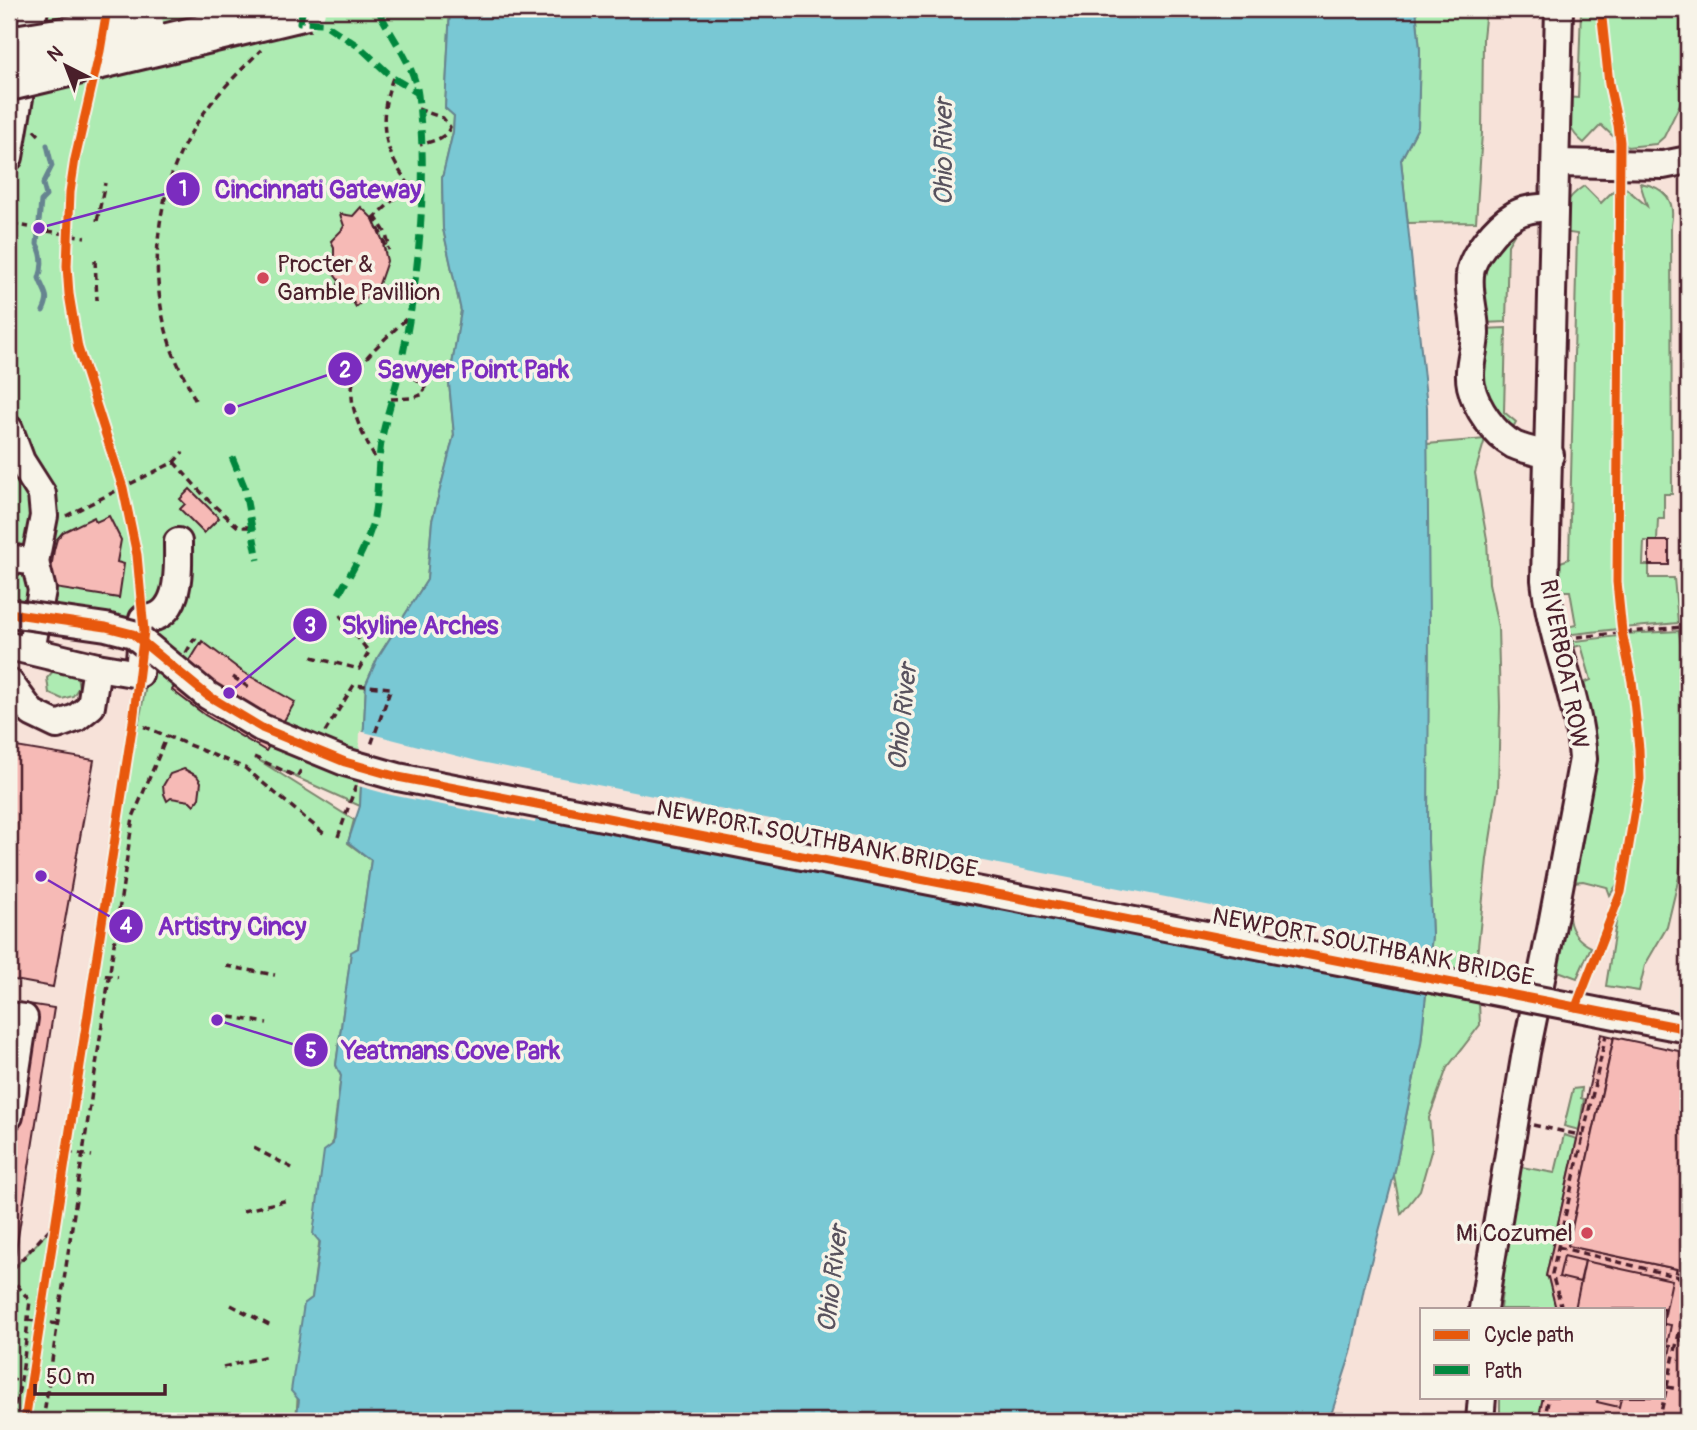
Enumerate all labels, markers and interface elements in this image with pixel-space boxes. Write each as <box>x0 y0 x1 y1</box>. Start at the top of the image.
north arrow <box>32 32 102 102</box>
text: N <box>42 41 68 67</box>
water label: Ohio River <box>928 95 960 206</box>
callout: Cincinnati Gateway <box>165 165 435 212</box>
text: Cincinnati Gateway <box>215 174 422 206</box>
text: 1 <box>179 176 187 203</box>
place label: Procter & Gamble Pavillion <box>277 250 440 307</box>
marker: Procter & Gamble Pavillion <box>255 270 271 286</box>
callout: Sawyer Point Park <box>328 346 583 393</box>
text: Sawyer Point Park <box>377 354 570 386</box>
text: 2 <box>339 357 351 384</box>
street label: RIVERBOAT ROW <box>1533 577 1595 751</box>
callout: Skyline Arches <box>293 602 513 649</box>
text: Skyline Arches <box>342 610 499 642</box>
text: 3 <box>304 613 316 640</box>
water label: Ohio River <box>881 658 925 772</box>
street label: NEWPORT SOUTHBANK BRIDGE <box>654 794 980 884</box>
callout: Artistry Cincy <box>108 902 320 949</box>
street label: NEWPORT SOUTHBANK BRIDGE <box>1210 902 1536 992</box>
text: Artistry Cincy <box>158 911 307 943</box>
text: 4 <box>120 913 133 940</box>
callout: Yeatmans Cove Park <box>293 1027 574 1074</box>
text: Yeatmans Cove Park <box>341 1035 561 1067</box>
text: 5 <box>305 1038 317 1065</box>
place label: Mi Cozumel <box>1456 1219 1573 1248</box>
water label: Ohio River <box>811 1220 856 1334</box>
marker: Mi Cozumel <box>1579 1225 1595 1241</box>
legend <box>1420 1308 1666 1398</box>
text: Cycle path <box>1484 1322 1574 1349</box>
scale bar <box>35 1353 164 1397</box>
text: Path <box>1484 1358 1522 1385</box>
text: 50 m <box>46 1364 95 1391</box>

